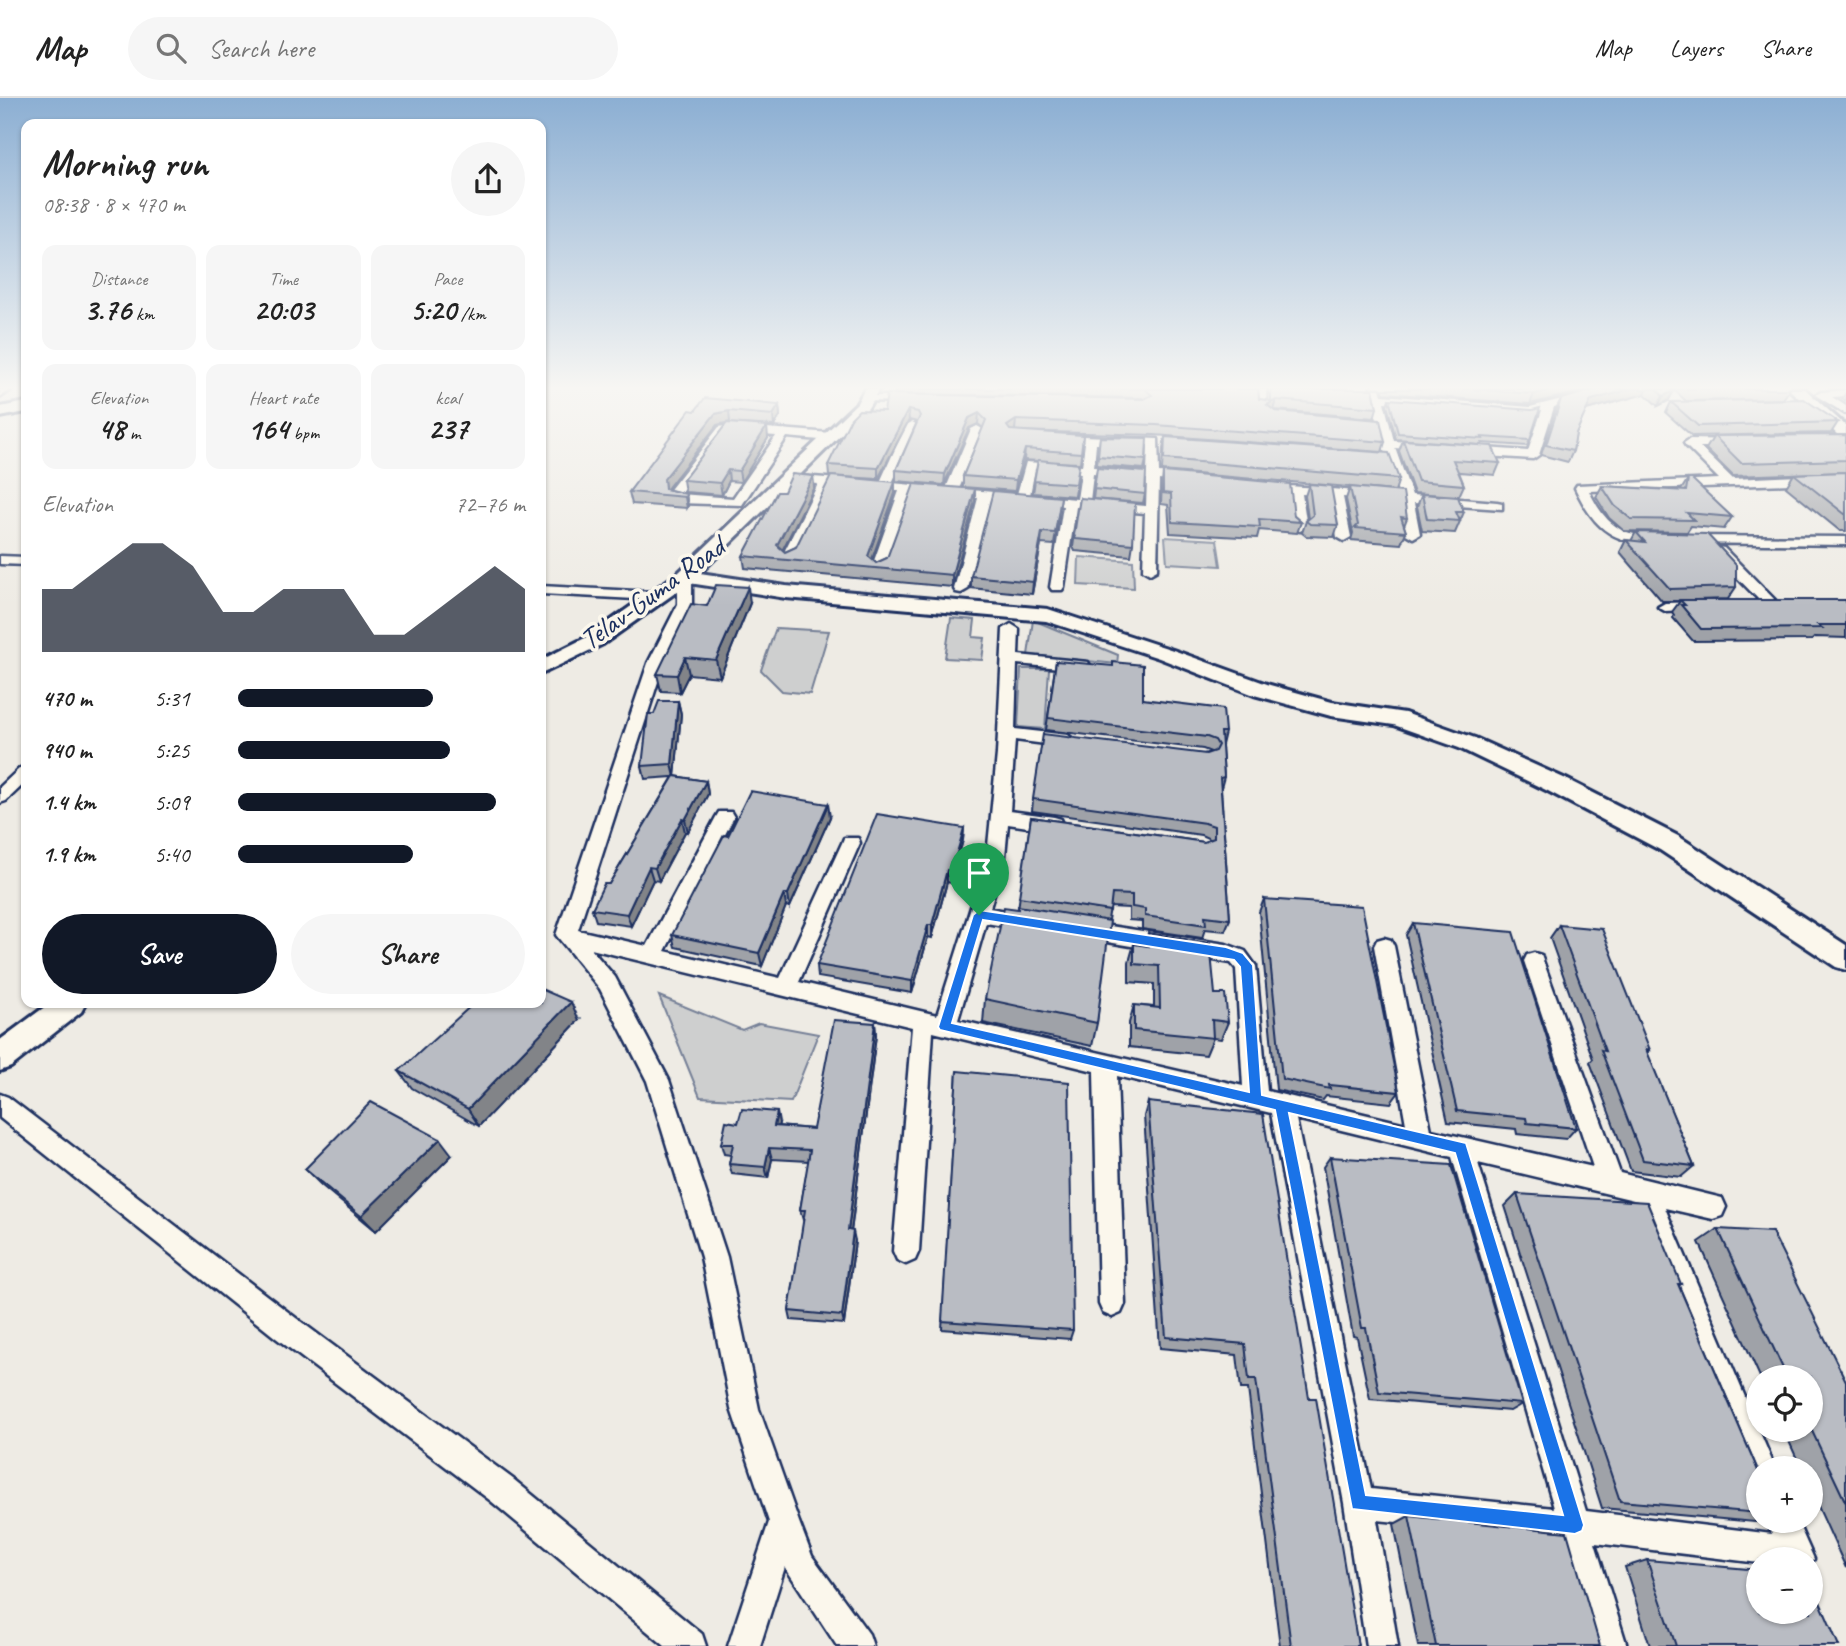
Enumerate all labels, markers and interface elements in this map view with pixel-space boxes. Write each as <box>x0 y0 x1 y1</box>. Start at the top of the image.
search box <box>128 17 618 80</box>
text: Map <box>35 27 86 69</box>
icon: search <box>152 29 190 67</box>
text: Search here <box>208 32 314 65</box>
text: Map <box>1595 33 1632 63</box>
text: Layers <box>1670 33 1723 63</box>
text: Share <box>1761 33 1811 63</box>
text: Morning run <box>42 140 208 187</box>
button: share <box>451 142 525 216</box>
text: 08:38 · 8 × 470 m <box>42 190 185 219</box>
text: Distance <box>91 267 148 291</box>
text: Time <box>269 267 298 291</box>
text: Pace <box>433 267 462 291</box>
text: 3.76 <box>84 291 131 329</box>
text: 20:03 <box>254 291 313 329</box>
text: 5:20 <box>410 291 456 329</box>
text: km <box>131 302 154 326</box>
text: /km <box>456 302 486 326</box>
text: Elevation <box>90 386 148 410</box>
text: Heart rate <box>249 386 318 410</box>
text: kcal <box>435 386 460 410</box>
text: 48 <box>98 410 125 448</box>
text: 164 <box>248 410 289 448</box>
text: 237 <box>428 410 468 448</box>
text: m <box>125 421 140 445</box>
text: bpm <box>289 421 319 445</box>
text: Elevation <box>42 490 113 519</box>
text: 72–76 m <box>455 490 525 519</box>
street label: Telav-Guma Road <box>572 525 735 658</box>
text: 470 m <box>42 684 92 713</box>
text: 5:31 <box>154 684 190 713</box>
text: 940 m <box>42 736 91 765</box>
text: 5:25 <box>154 736 190 765</box>
text: 1.4 km <box>42 788 96 817</box>
text: 5:09 <box>154 788 190 817</box>
text: 1.9 km <box>42 840 95 869</box>
text: 5:40 <box>154 840 190 869</box>
pin <box>949 843 1009 915</box>
icon: arrive <box>960 854 998 892</box>
button: Save <box>42 914 277 994</box>
button: Share <box>291 914 525 994</box>
map controls <box>1746 1365 1823 1624</box>
button: locate <box>1746 1365 1823 1442</box>
button: + <box>1746 1456 1823 1533</box>
button: − <box>1746 1547 1823 1624</box>

